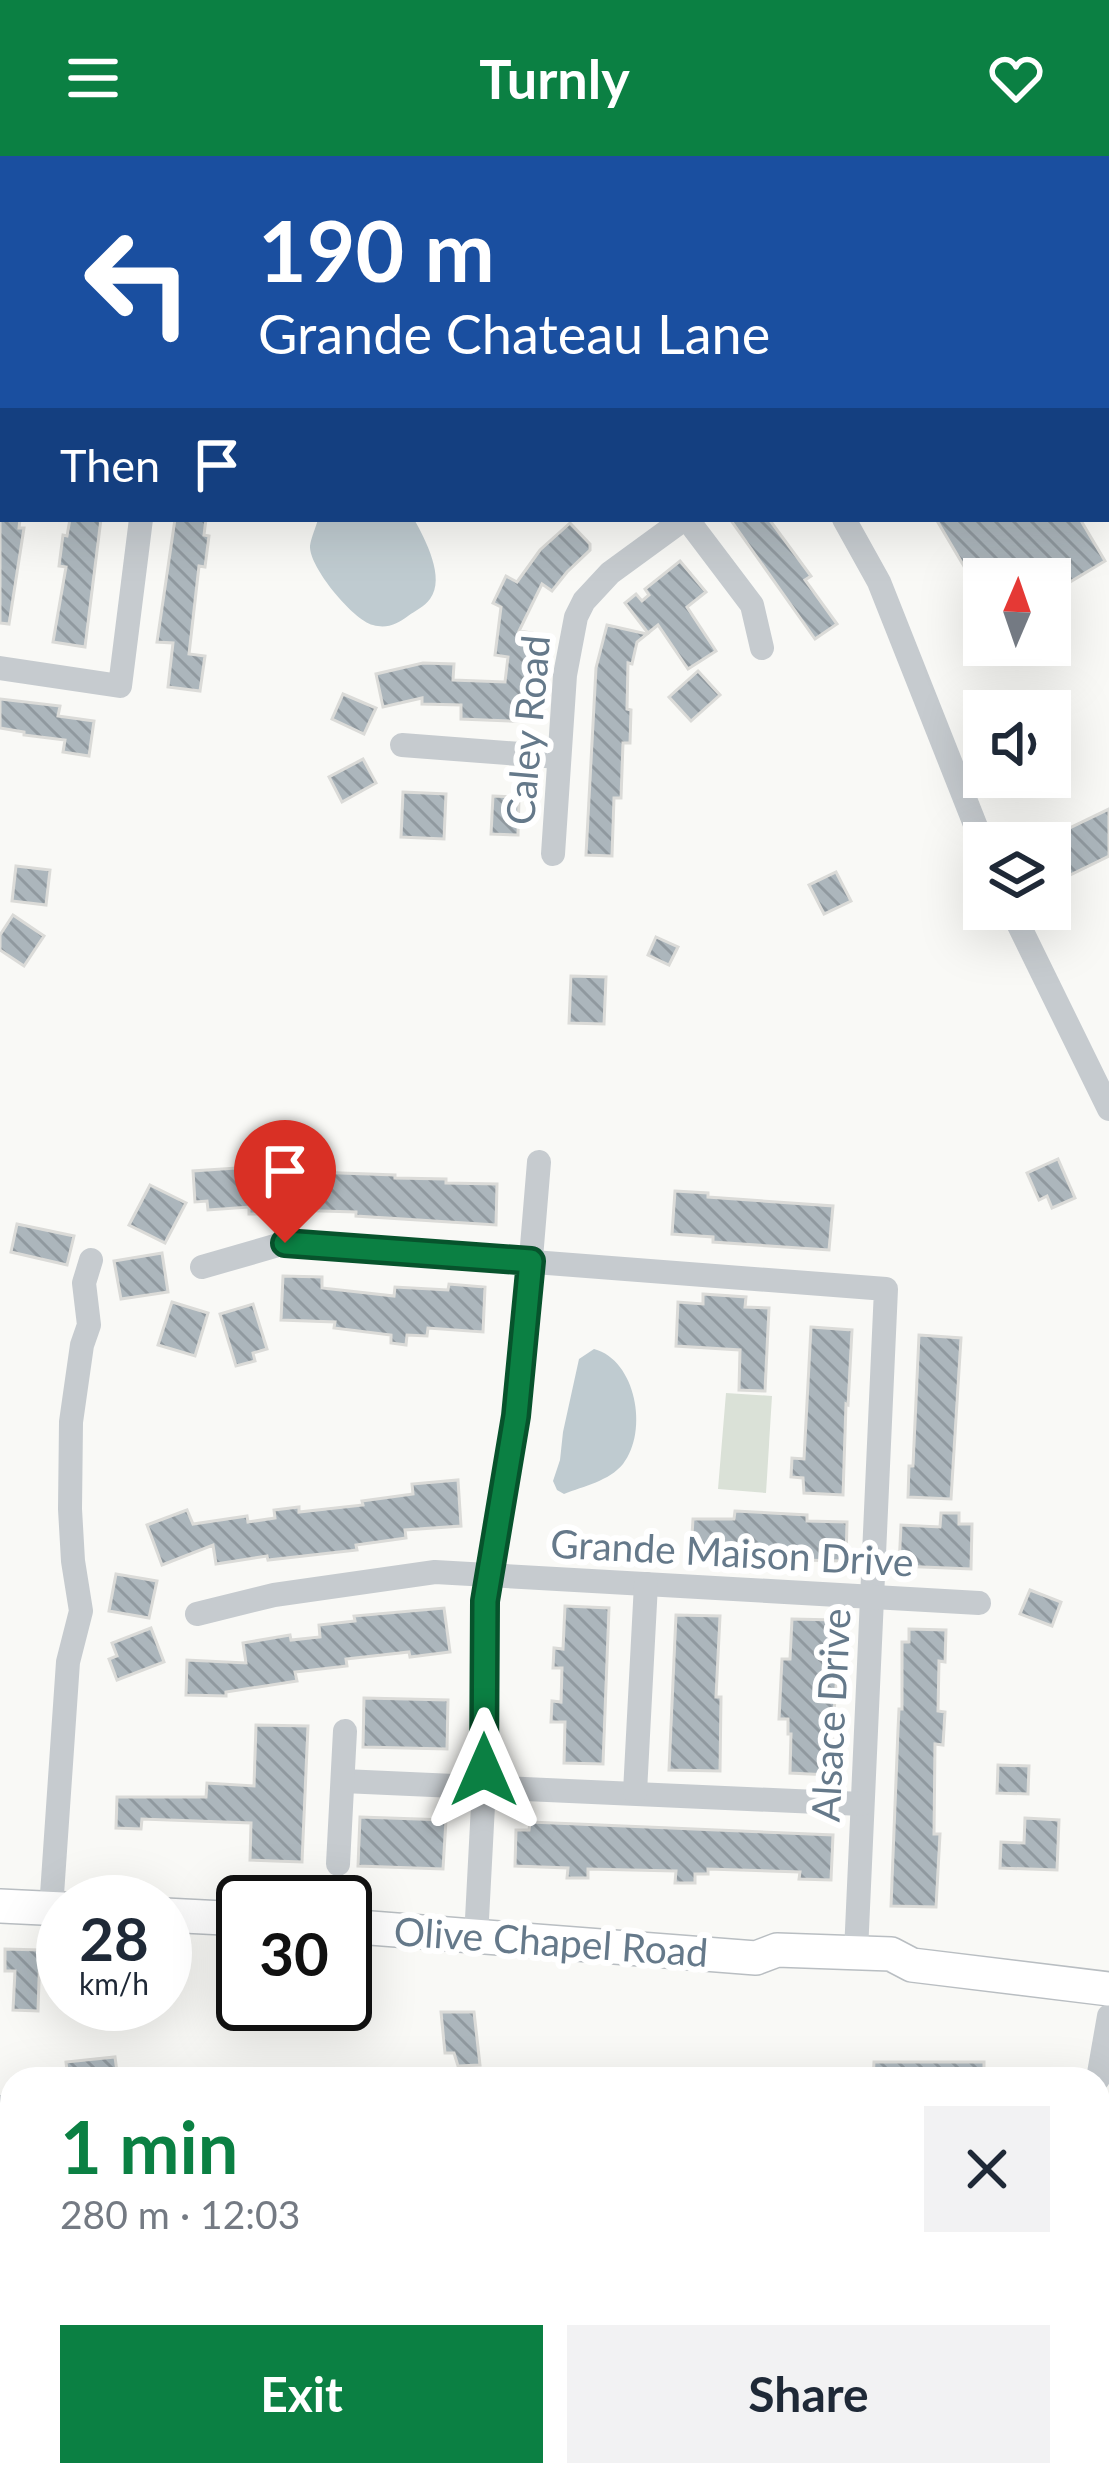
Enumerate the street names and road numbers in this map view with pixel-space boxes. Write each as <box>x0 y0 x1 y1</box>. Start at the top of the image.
street label: Caley Road <box>496 633 558 827</box>
street label: Grande Maison Drive <box>549 1520 915 1584</box>
street label: Alsace Drive <box>801 1607 859 1823</box>
street label: Olive Chapel Road <box>392 1907 710 1975</box>

